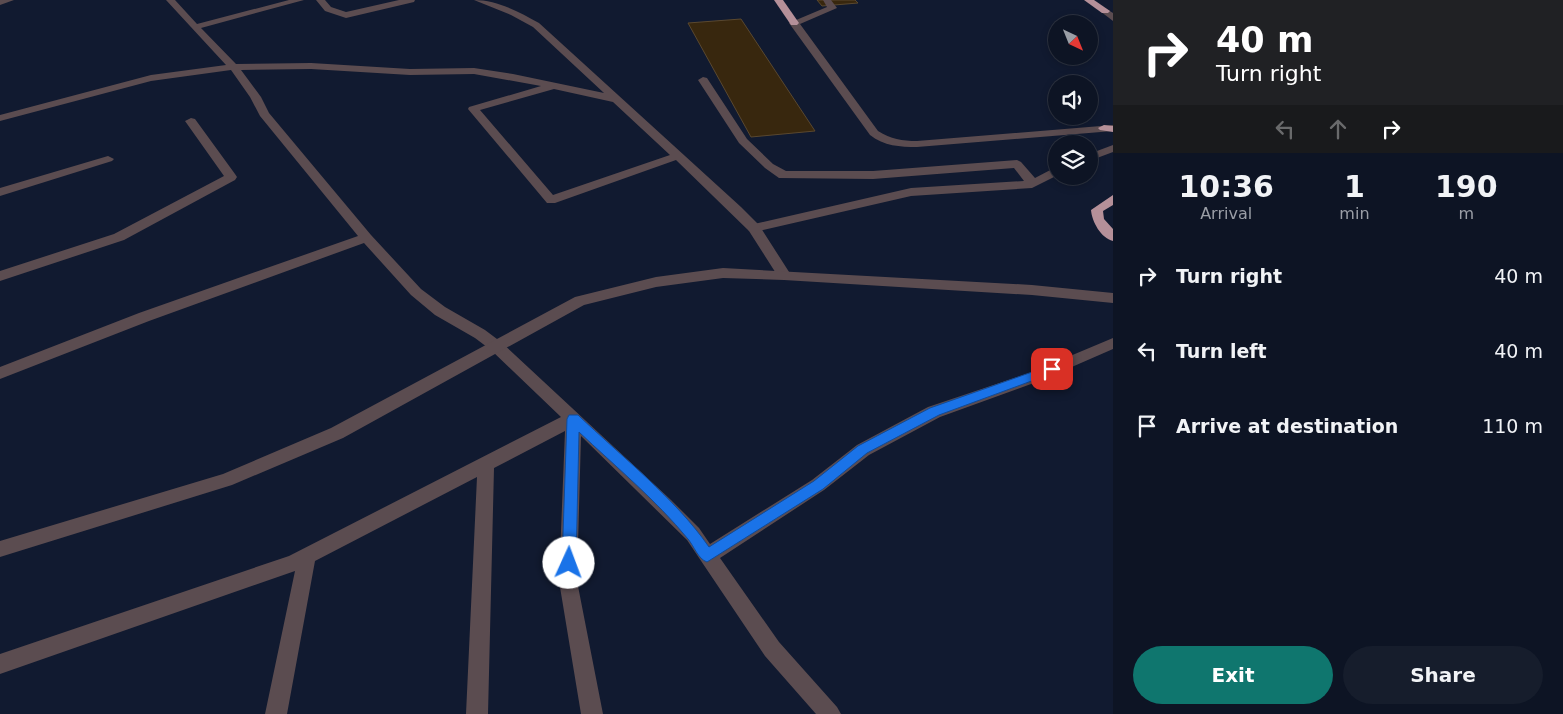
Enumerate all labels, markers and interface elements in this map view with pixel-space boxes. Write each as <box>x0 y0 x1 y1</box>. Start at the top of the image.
north arrow <box>1048 15 1098 65</box>
map controls <box>1048 15 1098 185</box>
icon: right <box>1133 20 1198 85</box>
text: 40 m <box>1216 20 1313 60</box>
text: Turn right <box>1216 61 1321 86</box>
button: sound <box>1048 75 1098 125</box>
icon: left <box>1271 115 1299 143</box>
icon: ahead <box>1324 115 1352 143</box>
icon: right <box>1377 115 1405 143</box>
button: layers <box>1048 135 1098 185</box>
text: 10:36 <box>1178 169 1274 204</box>
text: 1 <box>1344 169 1365 204</box>
text: 190 <box>1435 169 1498 204</box>
text: Arrival <box>1200 204 1252 223</box>
text: min <box>1339 204 1370 223</box>
text: m <box>1458 204 1474 223</box>
icon: right <box>1133 262 1161 290</box>
text: Turn right <box>1176 265 1282 287</box>
text: 40 m <box>1494 265 1543 287</box>
icon: left <box>1133 337 1161 365</box>
text: Turn left <box>1176 340 1267 362</box>
text: 40 m <box>1494 340 1543 362</box>
pin <box>1031 348 1073 390</box>
icon: arrive <box>1038 355 1066 383</box>
icon: arrive <box>1133 412 1161 440</box>
text: Arrive at destination <box>1176 415 1398 437</box>
text: 110 m <box>1482 415 1543 437</box>
position arrow <box>542 536 594 588</box>
button: Exit <box>1133 646 1333 704</box>
button: Share <box>1343 646 1543 704</box>

